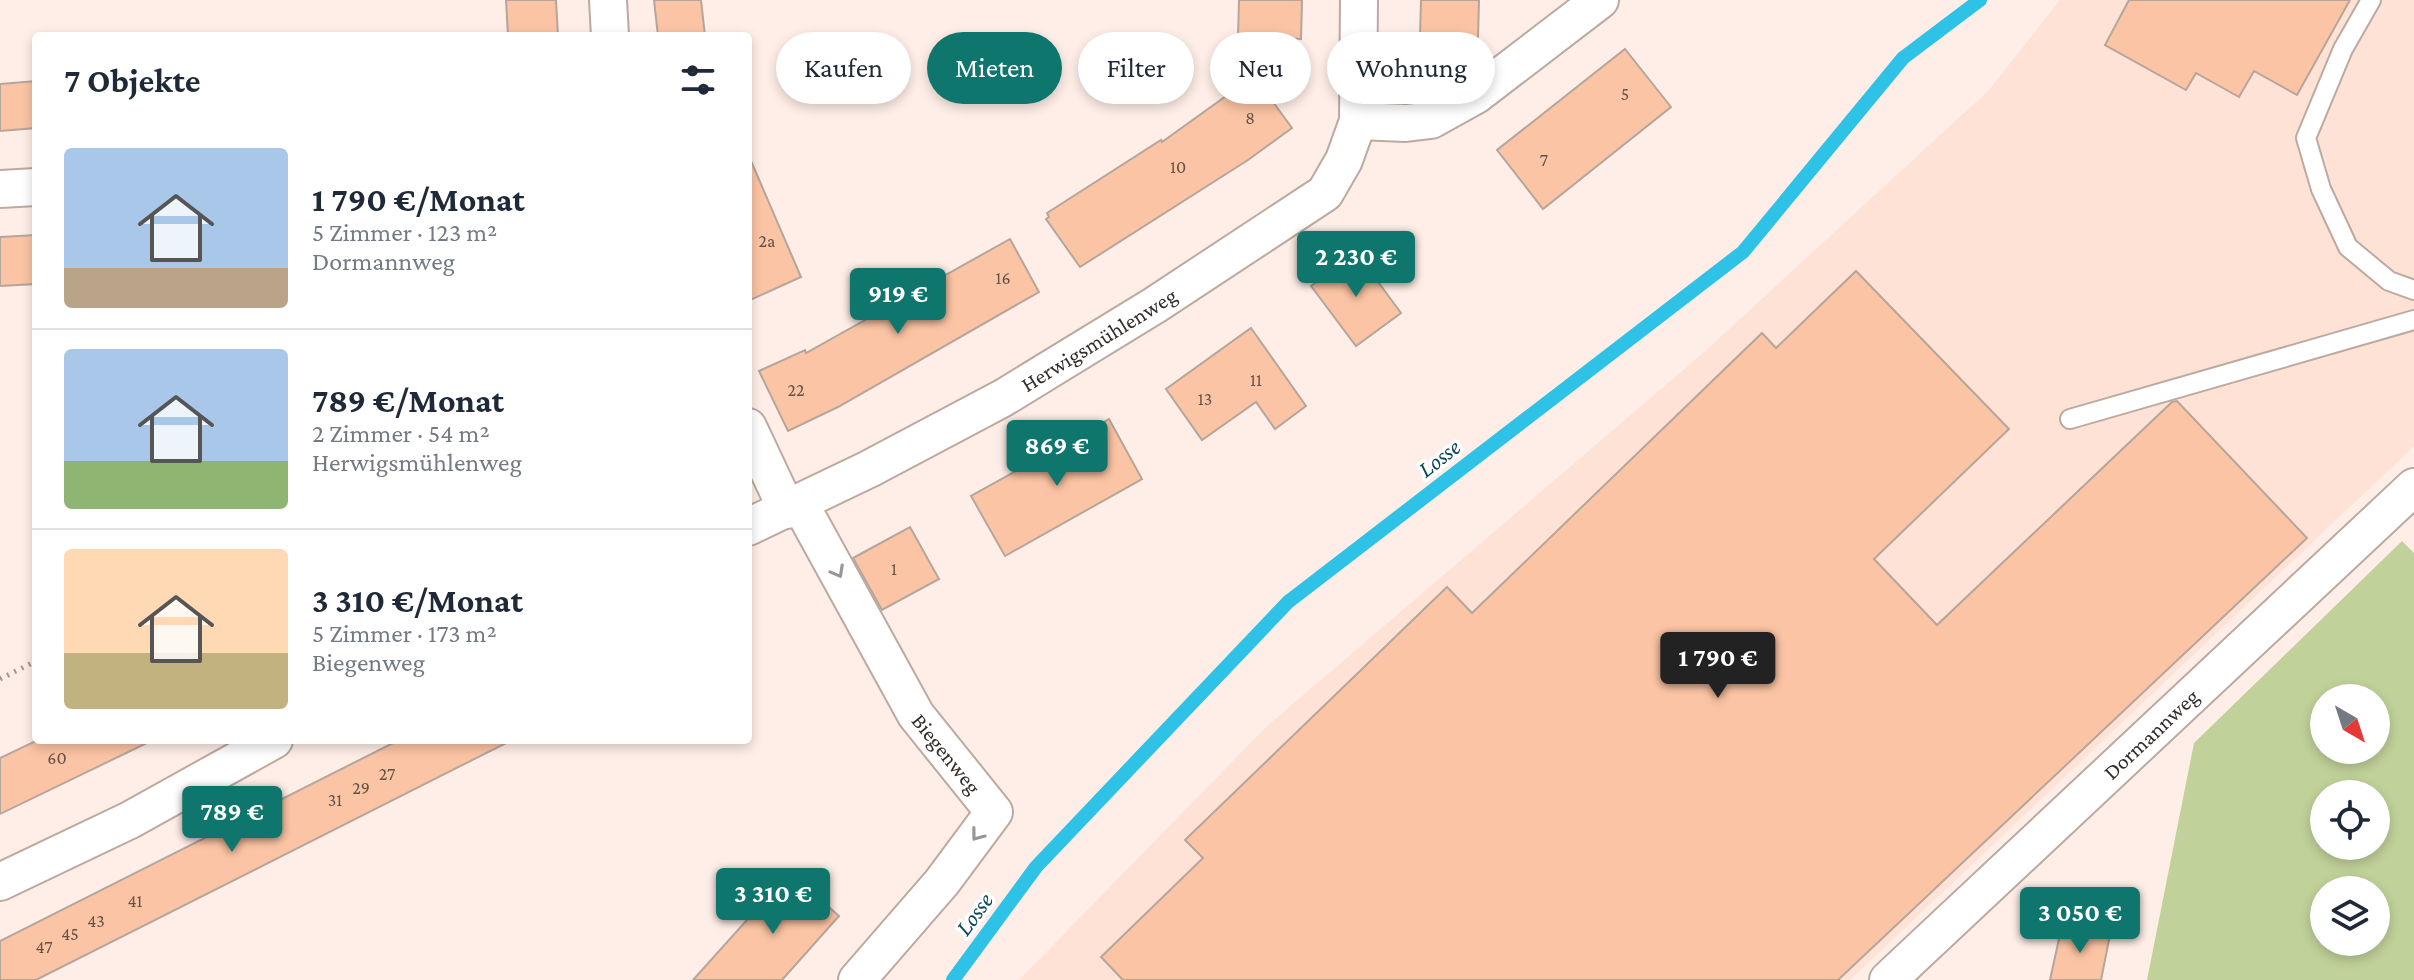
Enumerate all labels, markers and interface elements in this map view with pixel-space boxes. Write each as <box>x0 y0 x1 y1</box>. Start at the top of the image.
chip: Kaufen <box>776 32 911 104</box>
chip: Mieten <box>927 32 1062 104</box>
chip: Filter <box>1078 32 1194 104</box>
chip: Neu <box>1210 32 1311 104</box>
chip: Wohnung <box>1327 32 1495 104</box>
icon: filters <box>676 58 720 102</box>
text: 7 Objekte <box>64 62 200 99</box>
house number: 5 <box>1621 84 1629 104</box>
house number: 8 <box>1245 108 1255 128</box>
house number: 7 <box>1540 150 1548 170</box>
house number: 10 <box>1170 157 1186 177</box>
icon: home <box>128 180 224 276</box>
text: 1 790 €/Monat <box>312 181 525 218</box>
text: 5 Zimmer · 123 m² <box>312 218 497 247</box>
house number: 2a <box>759 231 775 251</box>
pin: 2 230 € <box>1282 231 1430 299</box>
text: 2 230 € <box>1315 242 1397 271</box>
text: Dormannweg <box>312 247 455 276</box>
pin: 919 € <box>842 268 954 336</box>
house number: 16 <box>995 268 1011 288</box>
text: 919 € <box>868 279 928 308</box>
street label: Herwigsmühlenweg <box>1017 282 1182 397</box>
house number: 11 <box>1250 370 1262 390</box>
house number: 22 <box>787 380 805 400</box>
icon: home <box>128 381 224 477</box>
text: 789 €/Monat <box>312 382 504 419</box>
house number: 13 <box>1198 389 1212 409</box>
text: 2 Zimmer · 54 m² <box>312 419 490 448</box>
pin: 869 € <box>1001 420 1113 488</box>
text: 869 € <box>1025 431 1089 460</box>
water label: Losse <box>1412 433 1465 482</box>
text: Herwigsmühlenweg <box>312 448 522 477</box>
house number: 1 <box>891 559 897 579</box>
one-way arrow <box>828 563 844 578</box>
icon: home <box>128 581 224 677</box>
text: 3 310 €/Monat <box>312 582 523 619</box>
text: 5 Zimmer · 173 m² <box>312 619 497 648</box>
pin: 1 790 € <box>1644 632 1792 700</box>
text: 1 790 € <box>1678 643 1758 672</box>
text: Biegenweg <box>312 648 425 677</box>
street label: Dormannweg <box>2098 683 2204 785</box>
north arrow <box>2310 684 2390 764</box>
map controls <box>2310 684 2390 956</box>
street label: Biegenweg <box>907 709 986 799</box>
house number: 60 <box>47 748 67 768</box>
house number: 27 <box>379 764 395 784</box>
house number: 29 <box>352 778 370 798</box>
button: locate <box>2310 780 2390 860</box>
pin: 789 € <box>176 786 288 854</box>
house number: 31 <box>328 790 342 810</box>
text: 789 € <box>200 797 264 826</box>
one-way arrow <box>972 826 986 841</box>
pin: 3 310 € <box>699 868 847 936</box>
button: layers <box>2310 876 2390 956</box>
text: 3 310 € <box>734 879 812 908</box>
water label: Losse <box>949 887 998 940</box>
pin: 3 050 € <box>2006 887 2154 955</box>
house number: 41 <box>127 891 143 911</box>
text: 3 050 € <box>2038 898 2122 927</box>
house number: 43 <box>87 911 105 931</box>
house number: 45 <box>61 924 79 944</box>
house number: 47 <box>35 937 53 957</box>

